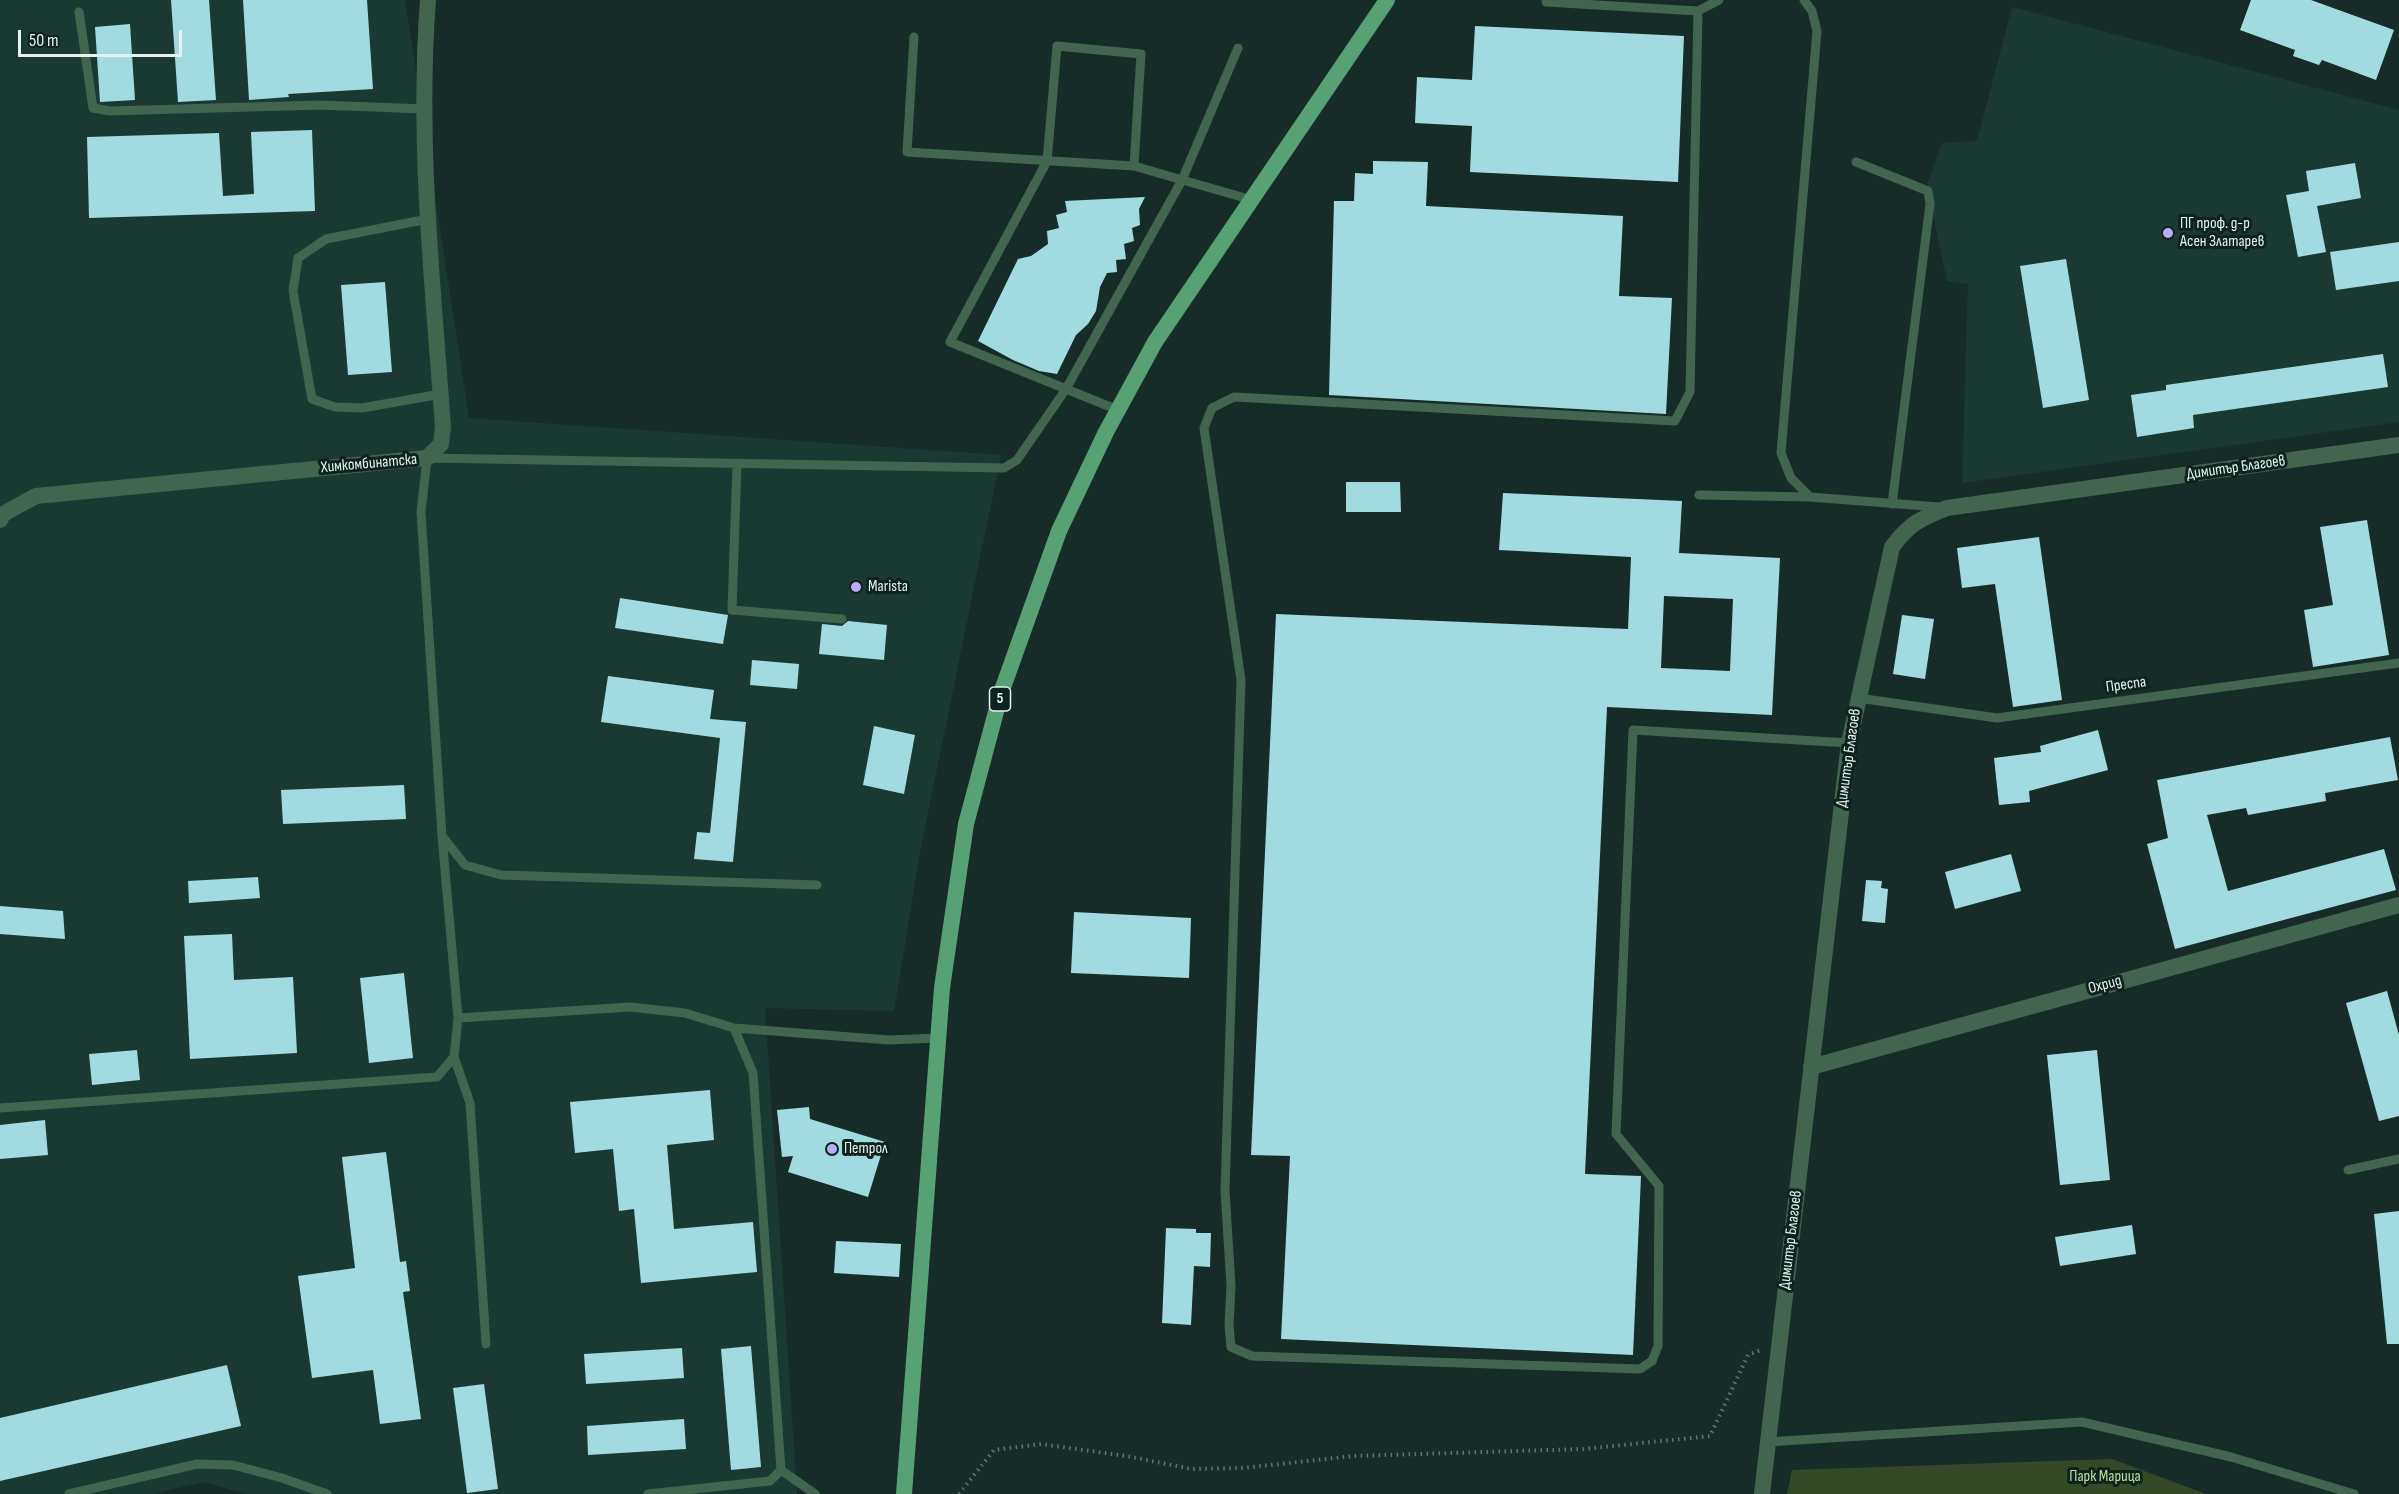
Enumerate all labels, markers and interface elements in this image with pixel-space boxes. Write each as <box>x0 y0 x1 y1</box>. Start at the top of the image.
scale bar <box>21 18 184 56</box>
text: 50 m <box>29 30 59 51</box>
place label: ПГ проф. д-р Асен Златарев <box>2180 214 2264 252</box>
marker: ПГ проф. д-р Асен Златарев <box>2161 226 2175 240</box>
street label: Химкомбинатска <box>320 450 418 478</box>
street label: Димитър Благоев <box>2185 452 2287 484</box>
place label: Marista <box>868 577 908 597</box>
marker: Marista <box>849 580 863 594</box>
street label: Преспа <box>2105 673 2147 697</box>
road number: 5 <box>990 687 1010 711</box>
street label: Димитър Благоев <box>1833 707 1865 809</box>
street label: Охрид <box>2086 971 2124 999</box>
place label: Петрол <box>844 1139 888 1159</box>
marker: Петрол <box>825 1142 839 1156</box>
street label: Димитър Благоев <box>1775 1189 1807 1291</box>
park label: Парк Марица <box>2069 1467 2141 1487</box>

